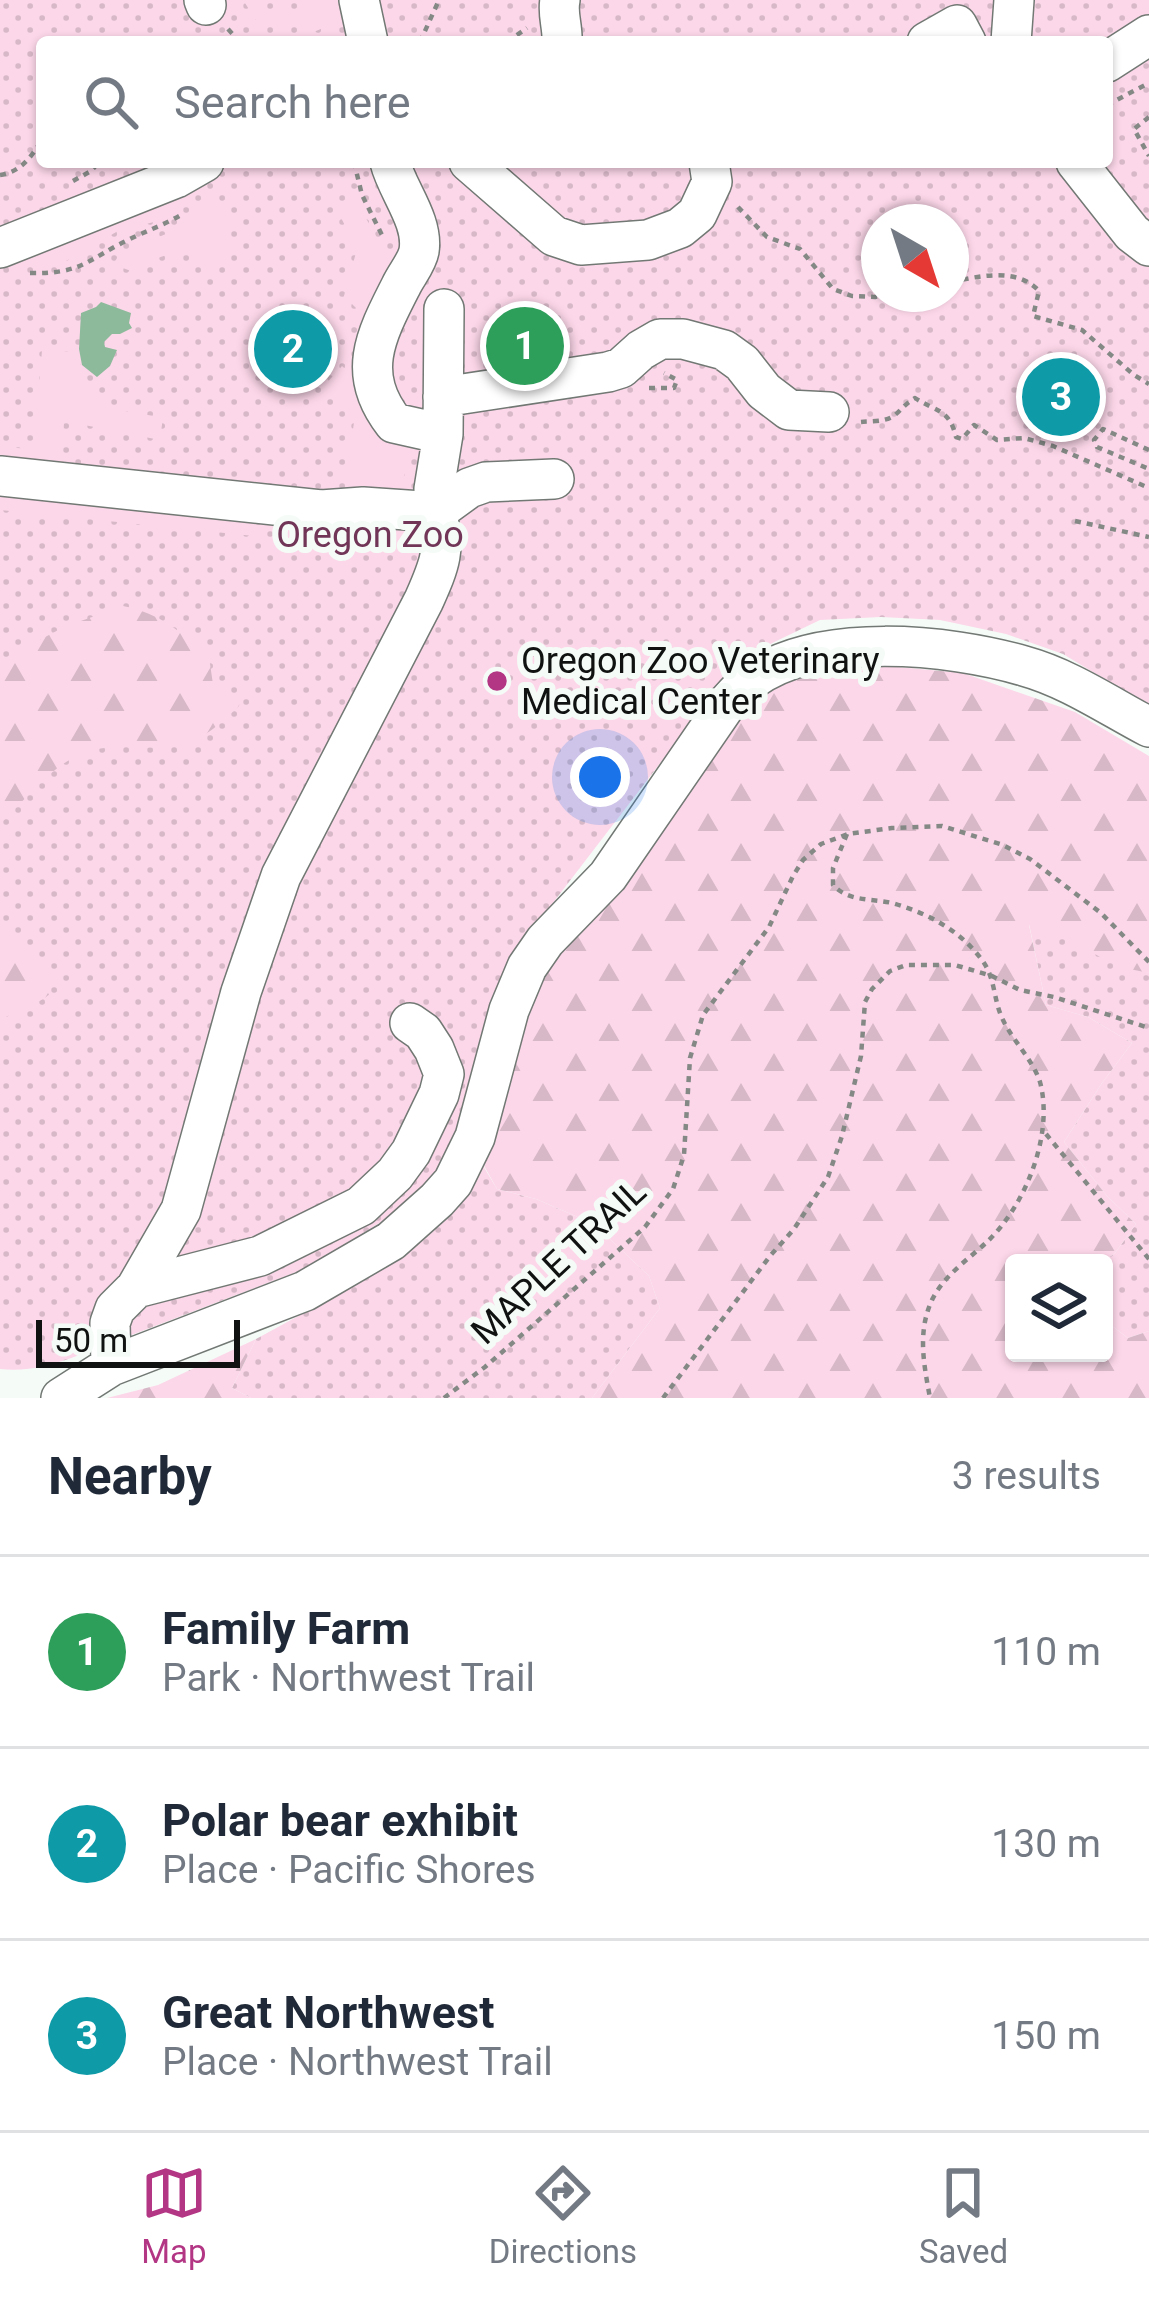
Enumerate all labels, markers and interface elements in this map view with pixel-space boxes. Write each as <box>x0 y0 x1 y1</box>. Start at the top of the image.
search box <box>36 36 1113 168</box>
icon: search <box>78 69 144 135</box>
text: Search here <box>174 76 411 129</box>
north arrow <box>861 204 969 312</box>
pin: 1 <box>486 301 564 391</box>
pin: 2 <box>254 304 332 394</box>
pin: 3 <box>1022 352 1100 442</box>
park label: Oregon Zoo <box>276 514 464 556</box>
place label: Oregon Zoo Veterinary Medical Center <box>521 640 880 723</box>
marker: Oregon Zoo Veterinary Medical Center <box>484 668 510 694</box>
your location <box>570 747 630 807</box>
street label: MAPLE TRAIL <box>463 1171 654 1353</box>
map controls <box>1005 1254 1113 1362</box>
button: layers <box>1005 1254 1113 1362</box>
scale bar <box>36 1314 240 1367</box>
text: 50 m <box>54 1321 128 1360</box>
text: Nearby <box>48 1447 212 1506</box>
text: 3 results <box>952 1453 1101 1499</box>
text: Family Farm <box>162 1602 410 1655</box>
text: 1 <box>76 1629 98 1675</box>
text: 110 m <box>991 1629 1101 1675</box>
text: Park · Northwest Trail <box>162 1655 535 1701</box>
text: Polar bear exhibit <box>162 1794 518 1847</box>
text: 2 <box>76 1821 98 1867</box>
text: 130 m <box>991 1821 1101 1867</box>
text: Place · Pacific Shores <box>162 1847 536 1893</box>
text: Great Northwest <box>162 1986 494 2039</box>
text: 3 <box>76 2013 98 2059</box>
text: 150 m <box>991 2013 1101 2059</box>
text: Place · Northwest Trail <box>162 2039 553 2085</box>
tab: Map <box>141 2160 207 2271</box>
tab: Directions <box>489 2160 637 2271</box>
tab: Saved <box>919 2160 1008 2271</box>

